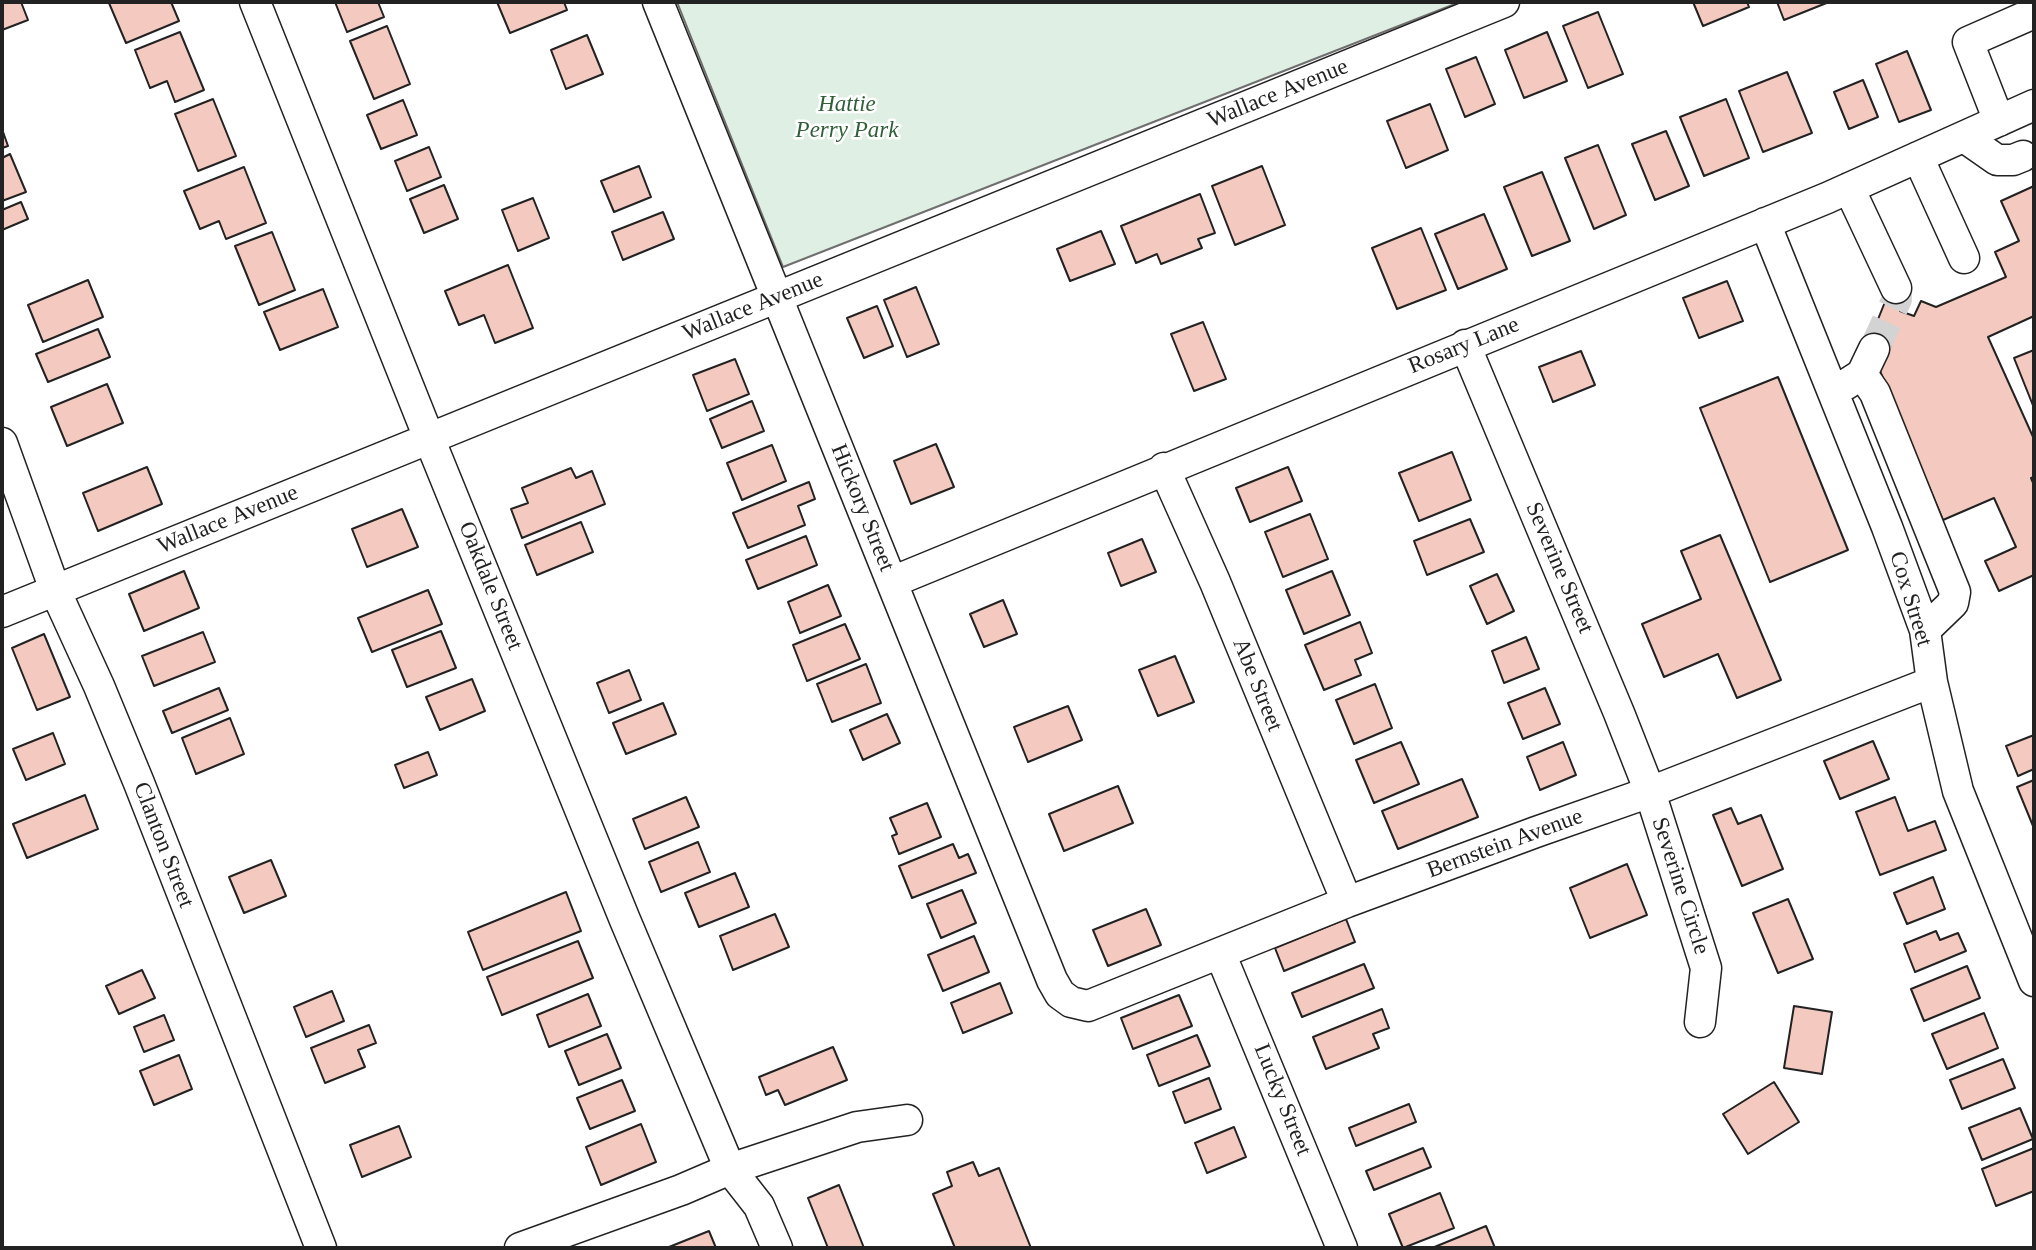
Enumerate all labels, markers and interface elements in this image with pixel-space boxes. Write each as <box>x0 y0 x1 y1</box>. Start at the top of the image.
street label: Wallace Avenue <box>1204 53 1352 135</box>
park label: Hattie Perry Park <box>796 91 898 145</box>
street label: Wallace Avenue <box>679 266 827 348</box>
street label: Rosary Lane <box>1405 311 1523 381</box>
street label: Hickory Street <box>824 440 900 576</box>
street label: Wallace Avenue <box>154 479 302 561</box>
street label: Severine Street <box>1519 498 1599 638</box>
street label: Oakdale Street <box>452 518 528 654</box>
street label: Cox Street <box>1883 548 1937 650</box>
street label: Abe Street <box>1226 635 1288 735</box>
street label: Clanton Street <box>126 778 200 912</box>
street label: Bernstein Avenue <box>1423 803 1587 885</box>
street label: Severine Circle <box>1645 814 1715 958</box>
street label: Lucky Street <box>1247 1040 1317 1160</box>

